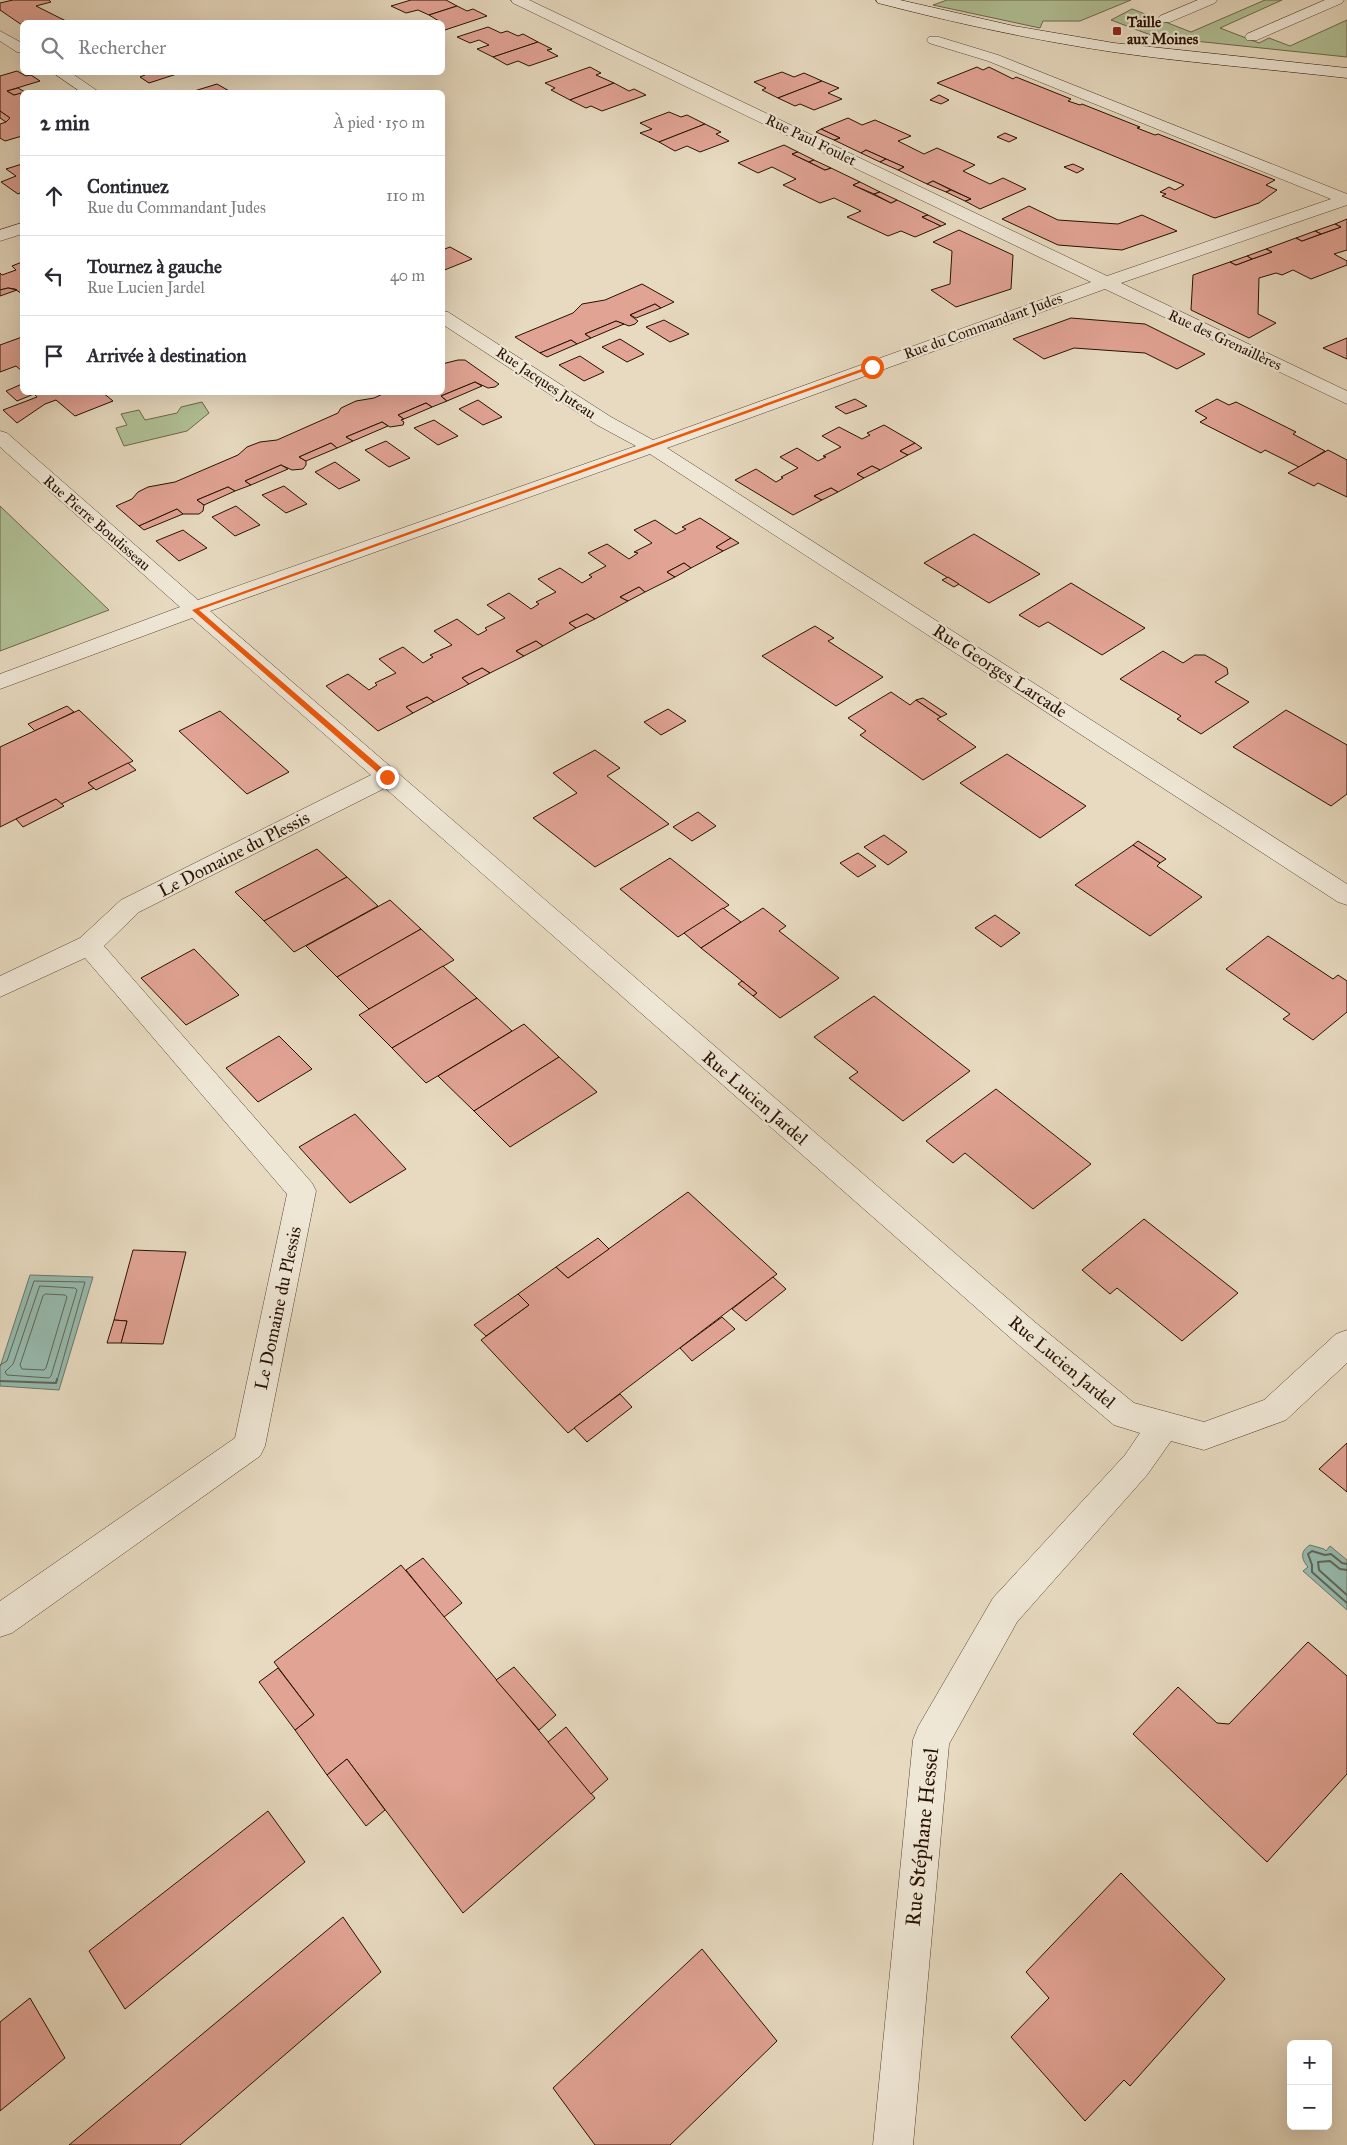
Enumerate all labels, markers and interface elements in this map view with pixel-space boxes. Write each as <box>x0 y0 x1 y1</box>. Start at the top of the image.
place label: Taille aux Moines <box>1126 13 1199 48</box>
search box <box>20 20 445 75</box>
marker: Taille aux Moines <box>1111 25 1123 37</box>
icon: search <box>38 34 66 62</box>
text: Rechercher <box>78 36 166 59</box>
text: 2 min <box>40 110 90 136</box>
street label: Rue Paul Foulet <box>763 110 860 170</box>
text: À pied · 150 m <box>334 113 425 132</box>
text: Continuez <box>87 175 169 198</box>
icon: ahead <box>40 182 68 210</box>
text: 110 m <box>386 186 425 205</box>
text: Rue du Commandant Judes <box>87 198 266 217</box>
text: Tournez à gauche <box>87 255 222 278</box>
icon: left <box>40 262 68 290</box>
text: 40 m <box>390 266 425 285</box>
text: Rue Lucien Jardel <box>87 278 205 297</box>
street label: Rue du Commandant Judes <box>901 289 1065 364</box>
street label: Rue des Grenaillères <box>1165 306 1285 374</box>
icon: arrive <box>40 342 68 370</box>
street label: Rue Jacques Juteau <box>492 343 599 424</box>
text: Arrivée à destination <box>87 344 246 367</box>
route start <box>861 356 884 379</box>
street label: Rue Pierre Boudisseau <box>40 472 154 574</box>
street label: Rue Georges Larcade <box>928 619 1071 723</box>
route end <box>376 766 399 789</box>
street label: Le Domaine du Plessis <box>155 806 313 902</box>
street label: Rue Lucien Jardel <box>697 1046 812 1151</box>
street label: Le Domaine du Plessis <box>250 1224 306 1392</box>
street label: Rue Lucien Jardel <box>1004 1311 1120 1414</box>
street label: Rue Stéphane Hessel <box>900 1746 944 1928</box>
map controls <box>1287 2040 1332 2130</box>
button: + <box>1287 2040 1332 2085</box>
button: − <box>1287 2085 1332 2130</box>

